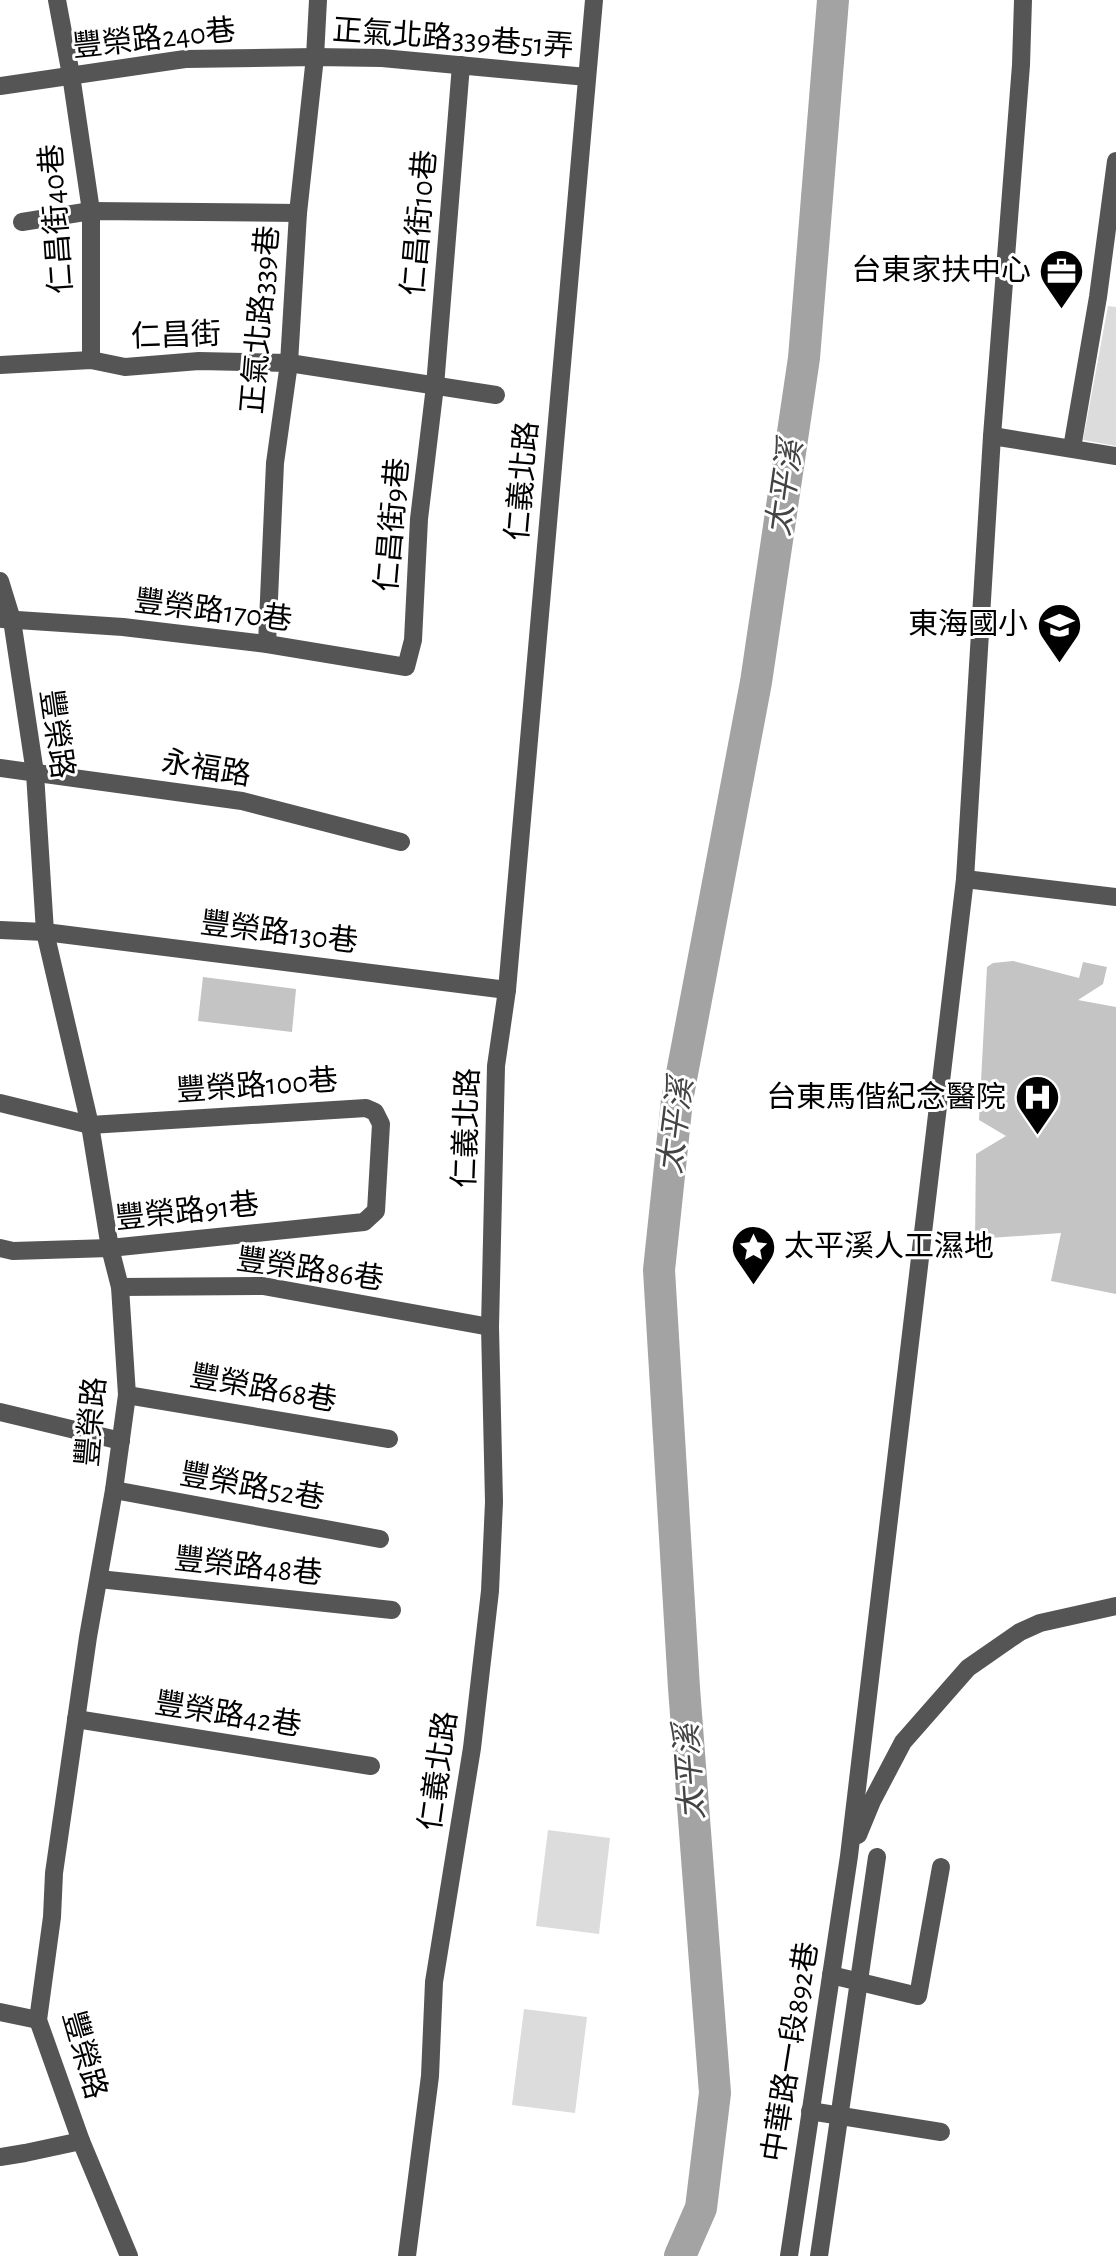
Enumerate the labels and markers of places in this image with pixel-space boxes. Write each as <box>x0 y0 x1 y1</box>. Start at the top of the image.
office icon: 台東家扶中心 <box>1038 247 1086 310</box>
place label: 台東家扶中心 <box>851 254 1031 286</box>
school or university icon: 東海國小 <box>1035 601 1083 664</box>
place label: 東海國小 <box>908 608 1028 640</box>
hospital icon: 台東馬偕紀念醫院 <box>1013 1074 1061 1137</box>
place label: 台東馬偕紀念醫院 <box>766 1081 1006 1113</box>
place icon: 太平溪人工濕地 <box>729 1223 777 1286</box>
place label: 太平溪人工濕地 <box>784 1230 994 1262</box>

